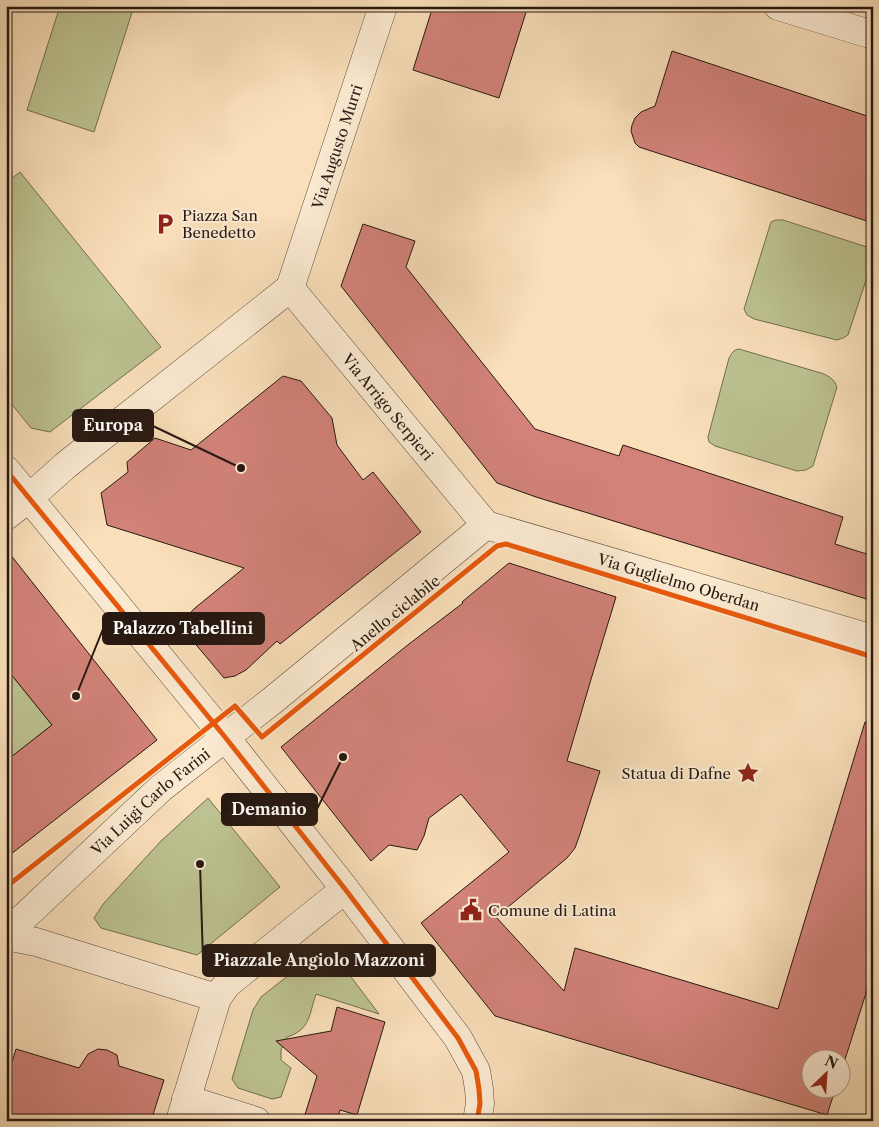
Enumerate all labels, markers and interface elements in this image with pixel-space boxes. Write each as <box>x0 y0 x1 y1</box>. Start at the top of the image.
street label: Via Augusto Murri <box>307 81 366 212</box>
place label: Piazza San Benedetto <box>182 206 258 242</box>
parking icon: Piazza San Benedetto <box>152 211 178 237</box>
street label: Via Arrigo Serpieri <box>338 349 438 464</box>
callout: Europa <box>73 410 153 441</box>
text: Europa <box>83 415 144 435</box>
street label: Via Guglielmo Oberdan <box>595 549 763 615</box>
street label: Anello ciclabile <box>345 571 444 656</box>
callout: Palazzo Tabellini <box>103 613 264 644</box>
text: Palazzo Tabellini <box>113 618 254 638</box>
street label: Via Luigi Carlo Farini <box>86 744 214 860</box>
place icon: Statua di Dafne <box>735 760 761 786</box>
place label: Statua di Dafne <box>622 764 731 783</box>
callout: Demanio <box>222 794 317 825</box>
text: Demanio <box>231 799 307 819</box>
public building icon: Comune di Latina <box>458 897 484 923</box>
place label: Comune di Latina <box>488 901 616 920</box>
callout: Piazzale Angiolo Mazzoni <box>203 945 435 976</box>
text: Piazzale Angiolo Mazzoni <box>213 950 425 970</box>
north arrow <box>802 1050 852 1100</box>
text: N <box>822 1051 841 1073</box>

